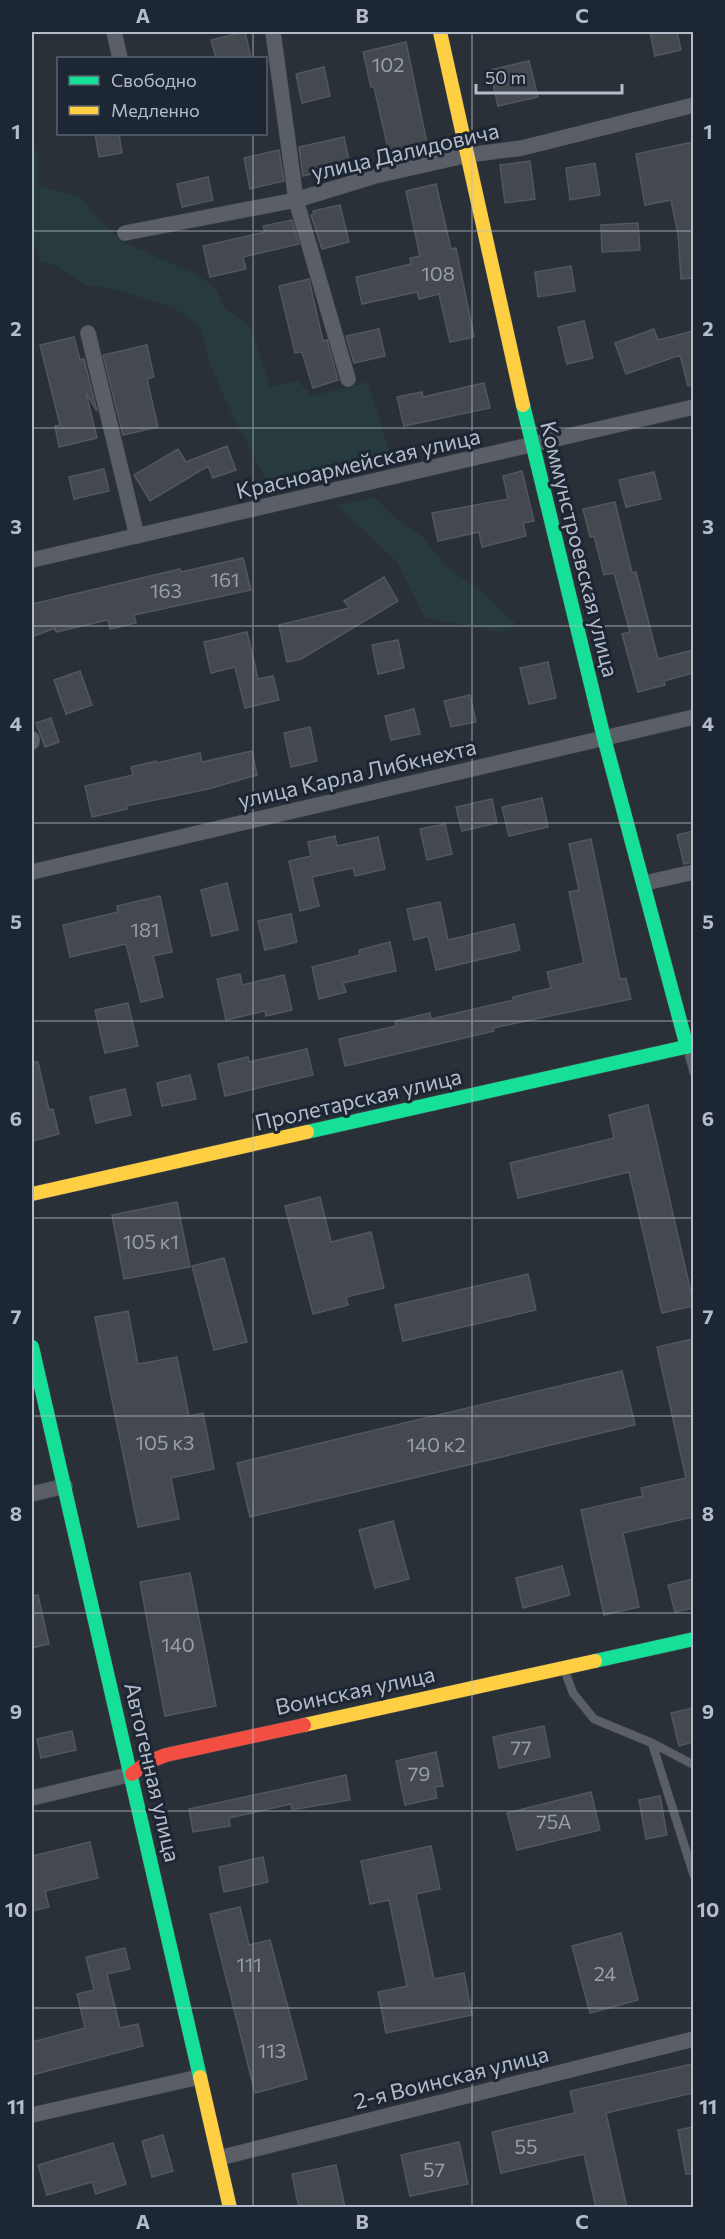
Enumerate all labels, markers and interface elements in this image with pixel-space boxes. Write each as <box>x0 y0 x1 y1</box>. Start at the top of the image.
text: A <box>136 3 150 27</box>
text: B <box>355 3 369 27</box>
text: C <box>575 3 589 27</box>
house number: 102 <box>372 52 404 76</box>
legend <box>57 57 267 135</box>
scale bar <box>476 57 622 95</box>
text: 50 m <box>485 66 526 88</box>
text: Свободно <box>111 69 197 91</box>
text: Медленно <box>111 99 200 121</box>
street label: улица Далидовича <box>309 116 501 186</box>
text: 1 <box>11 119 21 143</box>
text: 1 <box>703 119 713 143</box>
house number: 108 <box>421 261 455 285</box>
text: 2 <box>10 316 22 340</box>
text: 2 <box>702 316 714 340</box>
street label: Коммунстроевская улица <box>535 418 625 680</box>
street label: Красноармейская улица <box>233 422 483 504</box>
text: 3 <box>10 514 22 538</box>
text: 3 <box>702 514 714 538</box>
house number: 161 <box>210 567 240 591</box>
house number: 163 <box>150 578 182 602</box>
text: 4 <box>10 711 22 735</box>
text: 4 <box>702 711 714 735</box>
street label: улица Карла Либкнехта <box>235 732 479 814</box>
text: 5 <box>10 909 22 933</box>
text: 5 <box>702 909 714 933</box>
house number: 181 <box>130 917 160 941</box>
street label: Пролетарская улица <box>252 1062 464 1136</box>
text: 6 <box>10 1106 22 1130</box>
text: 6 <box>702 1106 714 1130</box>
house number: 105 к1 <box>123 1229 179 1253</box>
text: 7 <box>11 1304 22 1328</box>
text: 7 <box>703 1304 714 1328</box>
house number: 105 к3 <box>135 1430 195 1454</box>
house number: 140 к2 <box>406 1432 466 1456</box>
text: 8 <box>10 1501 22 1525</box>
text: 8 <box>702 1501 714 1525</box>
house number: 140 <box>161 1632 195 1656</box>
street label: Воинская улица <box>273 1660 437 1720</box>
street label: Автогенная улица <box>119 1679 187 1865</box>
text: 9 <box>10 1699 22 1723</box>
text: 9 <box>702 1699 714 1723</box>
house number: 77 <box>510 1735 532 1759</box>
house number: 79 <box>408 1761 430 1785</box>
house number: 75А <box>536 1809 572 1833</box>
text: 10 <box>5 1897 27 1921</box>
text: 10 <box>697 1897 719 1921</box>
house number: 111 <box>236 1952 262 1976</box>
house number: 24 <box>594 1961 616 1985</box>
house number: 113 <box>258 2038 286 2062</box>
street label: 2-я Воинская улица <box>351 2040 551 2114</box>
text: 11 <box>7 2094 25 2118</box>
text: 11 <box>699 2094 717 2118</box>
house number: 55 <box>515 2134 537 2158</box>
house number: 57 <box>423 2157 445 2181</box>
text: A <box>136 2209 150 2233</box>
text: B <box>355 2209 369 2233</box>
text: C <box>575 2209 589 2233</box>

